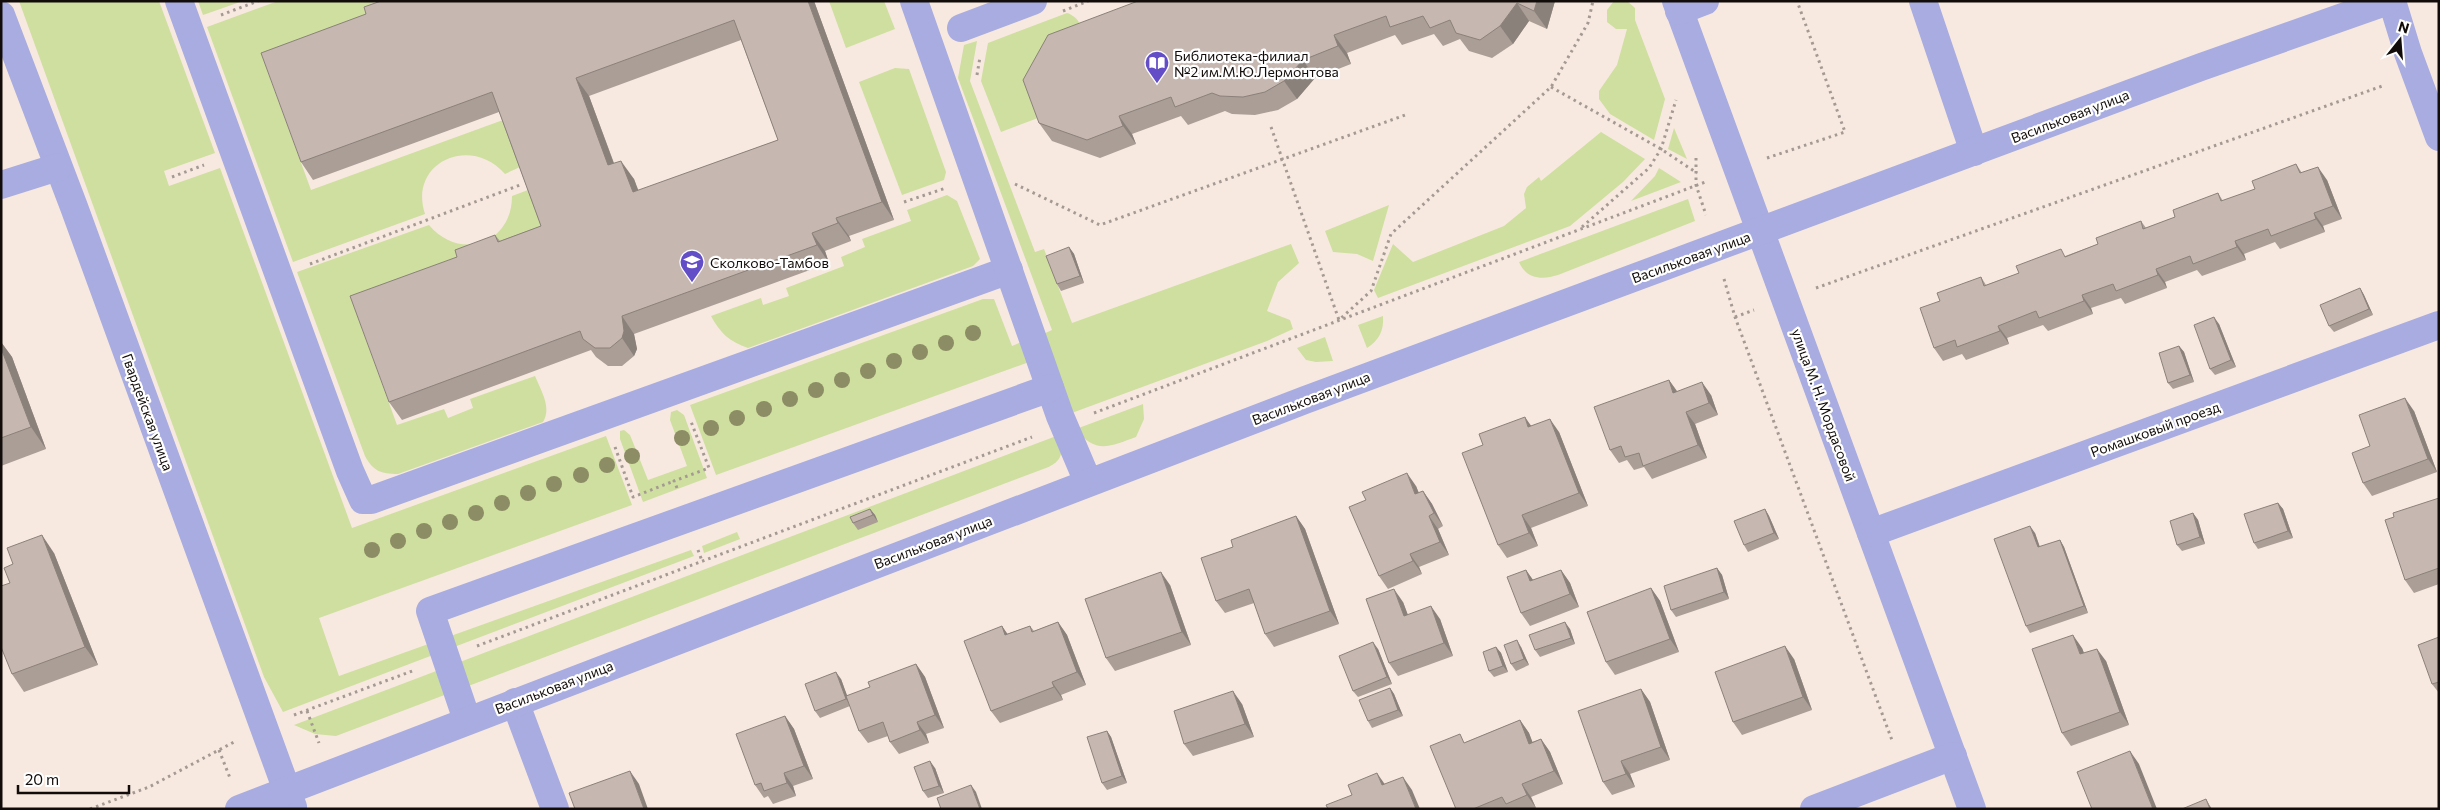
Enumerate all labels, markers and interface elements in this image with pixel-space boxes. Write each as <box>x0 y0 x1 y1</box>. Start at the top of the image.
north arrow <box>2375 15 2425 65</box>
text: N <box>2396 17 2411 37</box>
place label: Библиотека-филиал №2 им.М.Ю.Лермонтова <box>1174 47 1339 80</box>
library icon: Библиотека-филиал №2 им.М.Ю.Лермонтова <box>1144 50 1170 84</box>
street label: Васильковая улица <box>2009 86 2131 146</box>
street label: Васильковая улица <box>1629 228 1753 286</box>
school or university icon: Сколково-Тамбов <box>679 249 705 283</box>
place label: Сколково-Тамбов <box>710 254 829 271</box>
street label: улица М. Н. Мордасовой <box>1788 326 1860 484</box>
street label: Гвардейская улица <box>119 351 177 473</box>
street label: Васильковая улица <box>1250 368 1372 428</box>
street label: Ромашковый проезд <box>2088 398 2222 460</box>
street label: Васильковая улица <box>872 512 994 572</box>
street label: Васильковая улица <box>493 657 615 717</box>
scale bar <box>18 762 129 794</box>
text: 20 m <box>25 770 59 788</box>

